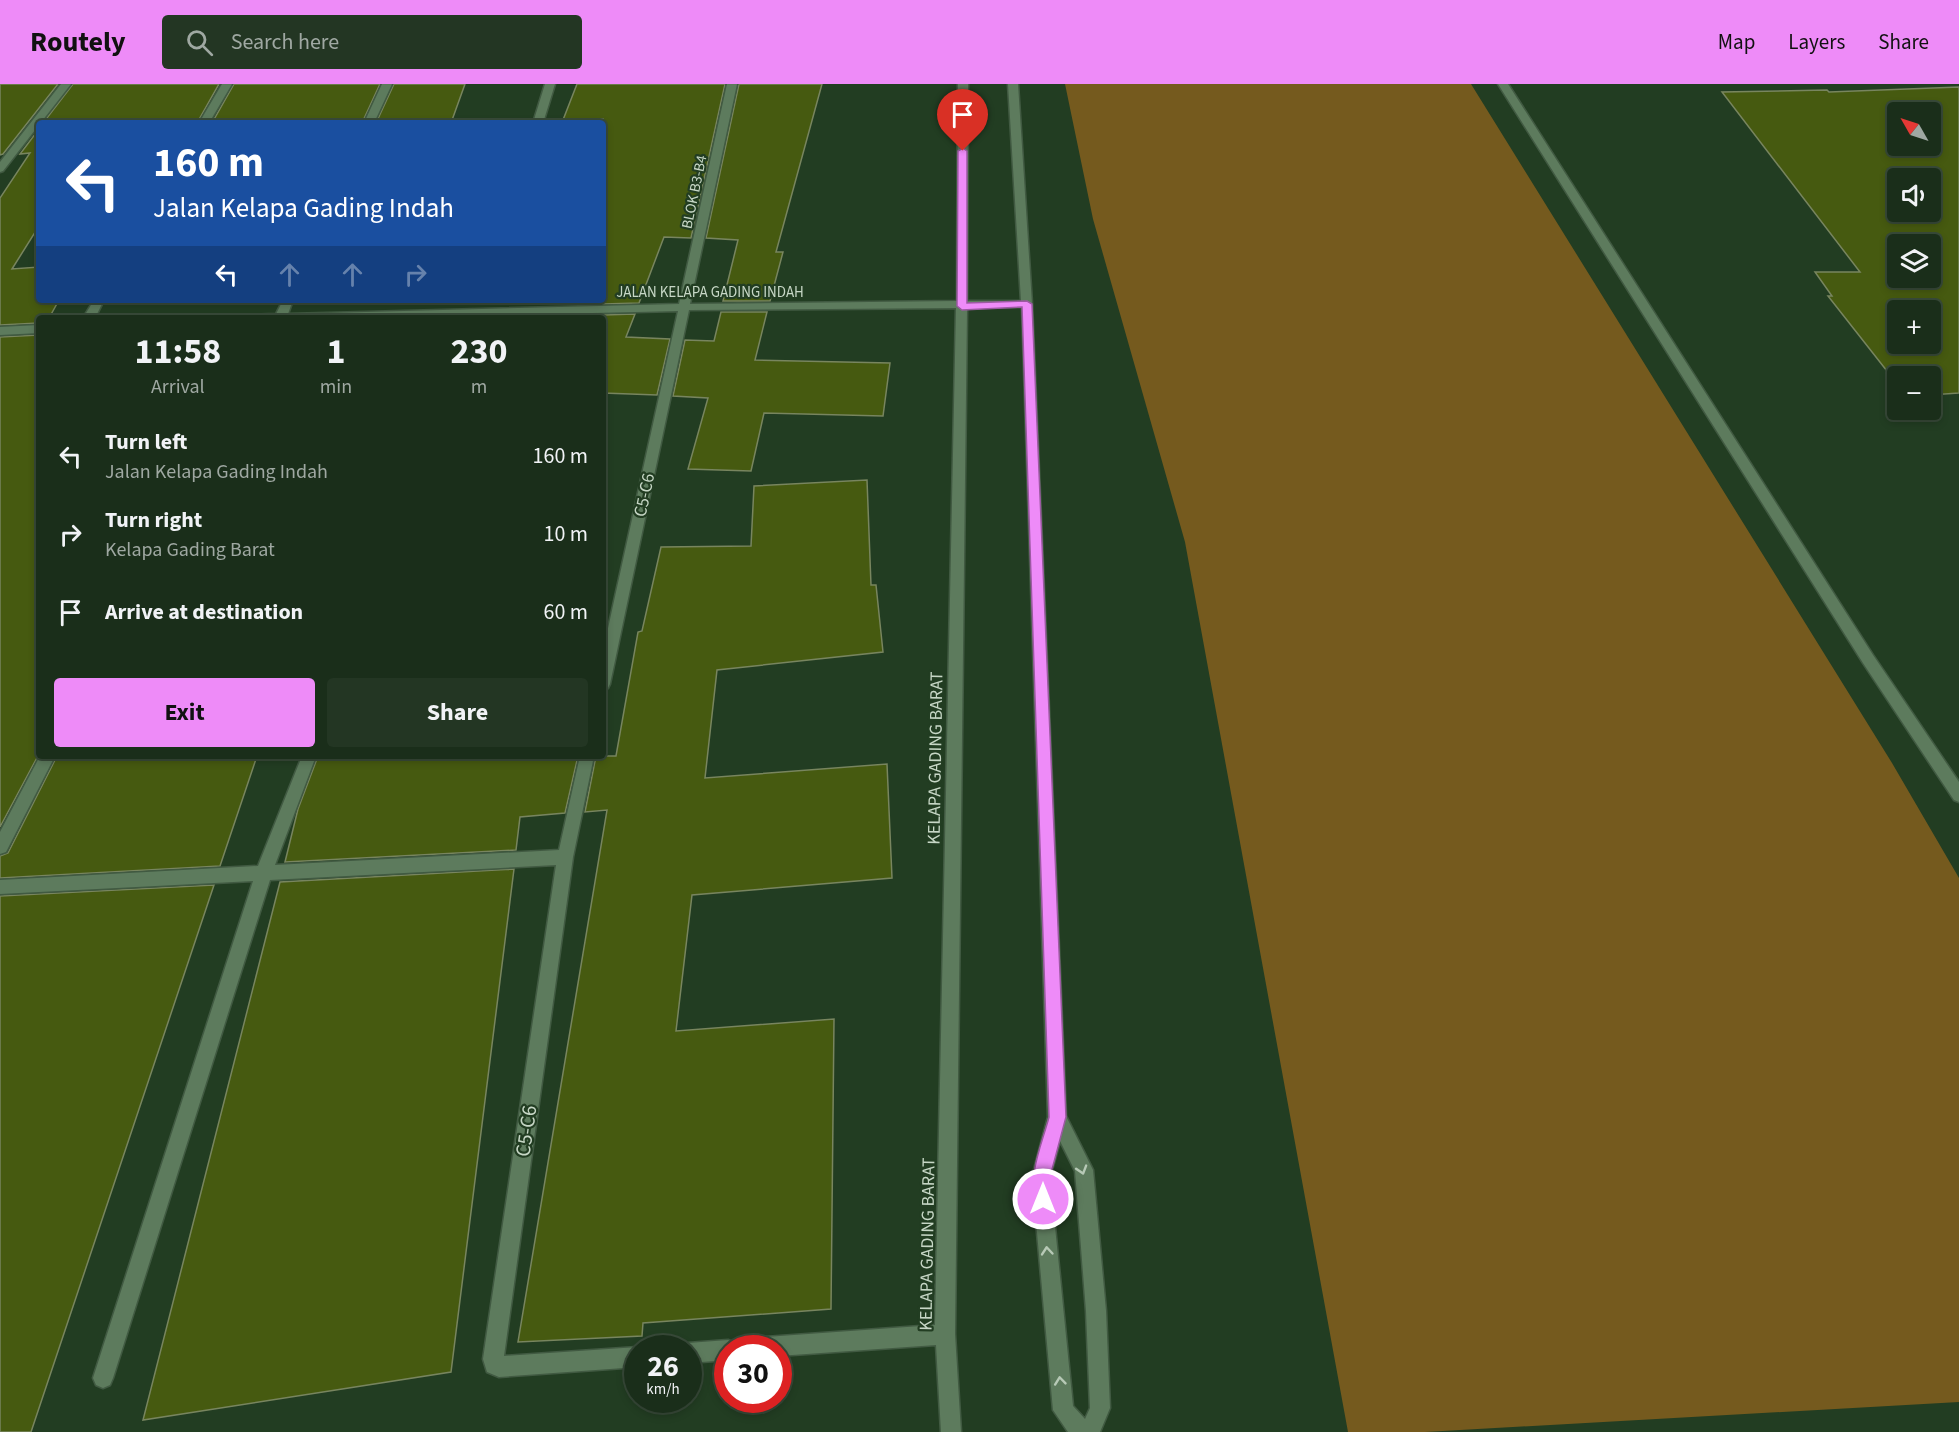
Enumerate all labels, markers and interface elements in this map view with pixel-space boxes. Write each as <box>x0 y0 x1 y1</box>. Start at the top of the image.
search box <box>162 15 582 69</box>
text: Routely <box>30 22 126 62</box>
icon: search <box>183 26 216 59</box>
text: Search here <box>231 26 339 58</box>
text: Map <box>1718 27 1755 57</box>
text: Layers <box>1788 27 1845 57</box>
text: Share <box>1878 27 1929 57</box>
pin <box>937 89 988 151</box>
icon: arrive <box>946 98 979 131</box>
north arrow <box>1887 102 1941 156</box>
map controls <box>1887 102 1941 420</box>
text: 160 m <box>153 133 264 193</box>
icon: left <box>54 144 132 222</box>
street label: BLOK B3-B4 <box>676 153 713 231</box>
button: sound <box>1887 168 1941 222</box>
text: Jalan Kelapa Gading Indah <box>153 189 454 228</box>
button: layers <box>1887 234 1941 288</box>
icon: left <box>210 258 243 291</box>
icon: ahead <box>273 258 306 291</box>
icon: ahead <box>336 258 369 291</box>
icon: right <box>399 258 432 291</box>
street label: JALAN KELAPA GADING INDAH <box>616 282 804 303</box>
button: + <box>1887 300 1941 354</box>
text: 11:58 <box>134 326 221 377</box>
text: 1 <box>326 326 345 377</box>
text: 230 <box>451 326 508 377</box>
button: − <box>1887 366 1941 420</box>
text: Arrival <box>151 373 205 401</box>
text: min <box>320 373 352 401</box>
text: m <box>471 373 487 401</box>
text: Turn left <box>105 426 187 458</box>
icon: left <box>54 440 87 473</box>
text: 160 m <box>533 440 588 472</box>
text: Jalan Kelapa Gading Indah <box>105 458 328 486</box>
street label: C5-C6 <box>628 471 661 519</box>
text: Turn right <box>105 504 202 536</box>
icon: right <box>54 518 87 551</box>
text: 10 m <box>543 518 588 550</box>
text: Kelapa Gading Barat <box>105 536 275 564</box>
icon: arrive <box>54 596 87 629</box>
text: Arrive at destination <box>105 596 303 628</box>
text: 60 m <box>543 596 588 628</box>
street label: KELAPA GADING BARAT <box>921 671 950 845</box>
button: Exit <box>54 678 315 747</box>
button: Share <box>327 678 588 747</box>
street label: C5-C6 <box>508 1103 544 1159</box>
street label: KELAPA GADING BARAT <box>913 1157 942 1331</box>
one-way arrow <box>1075 1164 1087 1175</box>
position arrow <box>1011 1167 1075 1231</box>
one-way arrow <box>1041 1246 1054 1255</box>
speed limit sign: 30 <box>714 1335 792 1413</box>
text: 26 <box>647 1345 679 1388</box>
one-way arrow <box>1054 1376 1067 1385</box>
text: km/h <box>646 1379 680 1400</box>

